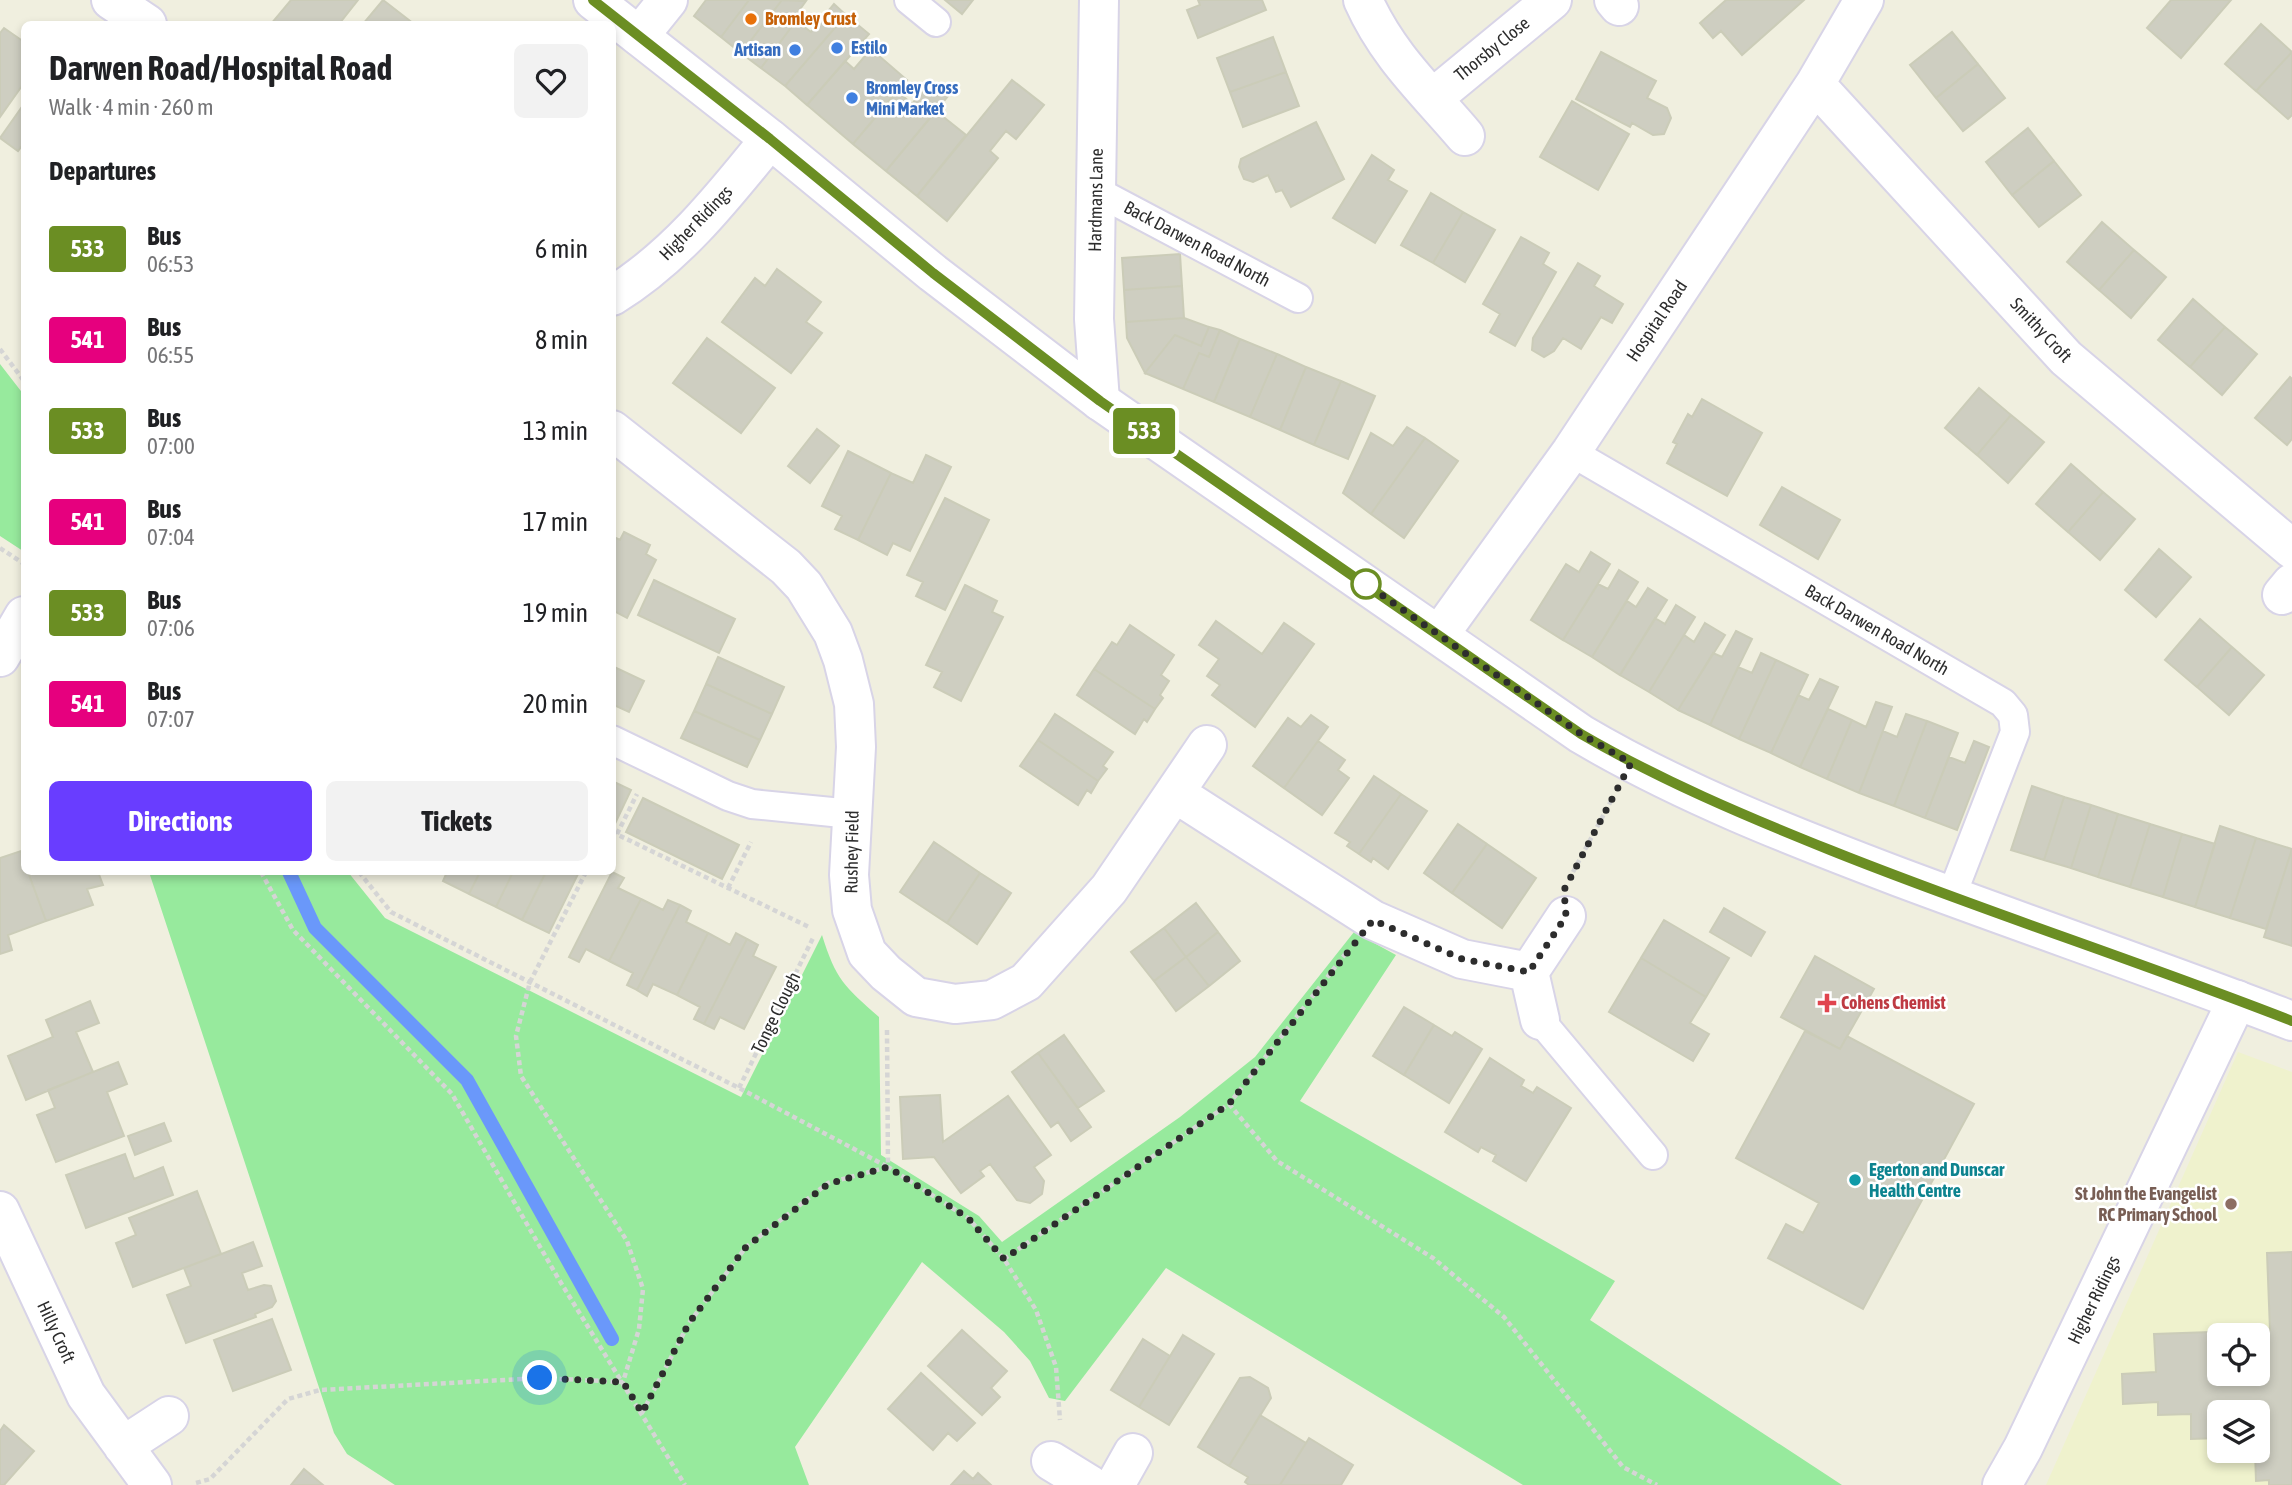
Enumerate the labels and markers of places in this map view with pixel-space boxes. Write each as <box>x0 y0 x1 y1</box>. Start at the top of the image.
place label: Bromley Crust <box>765 8 857 29</box>
marker: Bromley Crust <box>743 11 759 27</box>
place label: Estilo <box>851 37 887 58</box>
place label: Artisan <box>733 39 781 60</box>
marker: Estilo <box>829 40 845 56</box>
marker: Artisan <box>787 42 803 58</box>
place label: Bromley Cross Mini Market <box>866 77 959 119</box>
marker: Bromley Cross Mini Market <box>844 90 860 106</box>
unlabelled marker <box>1351 569 1381 599</box>
place label: Cohens Chemist <box>1841 992 1946 1013</box>
marker: Cohens Chemist <box>1819 995 1835 1011</box>
place label: Egerton and Dunscar Health Centre <box>1869 1159 2005 1201</box>
marker: Egerton and Dunscar Health Centre <box>1847 1172 1863 1188</box>
place label: St John the Evangelist RC Primary School <box>2075 1183 2218 1225</box>
marker: St John the Evangelist RC Primary School <box>2223 1196 2239 1212</box>

